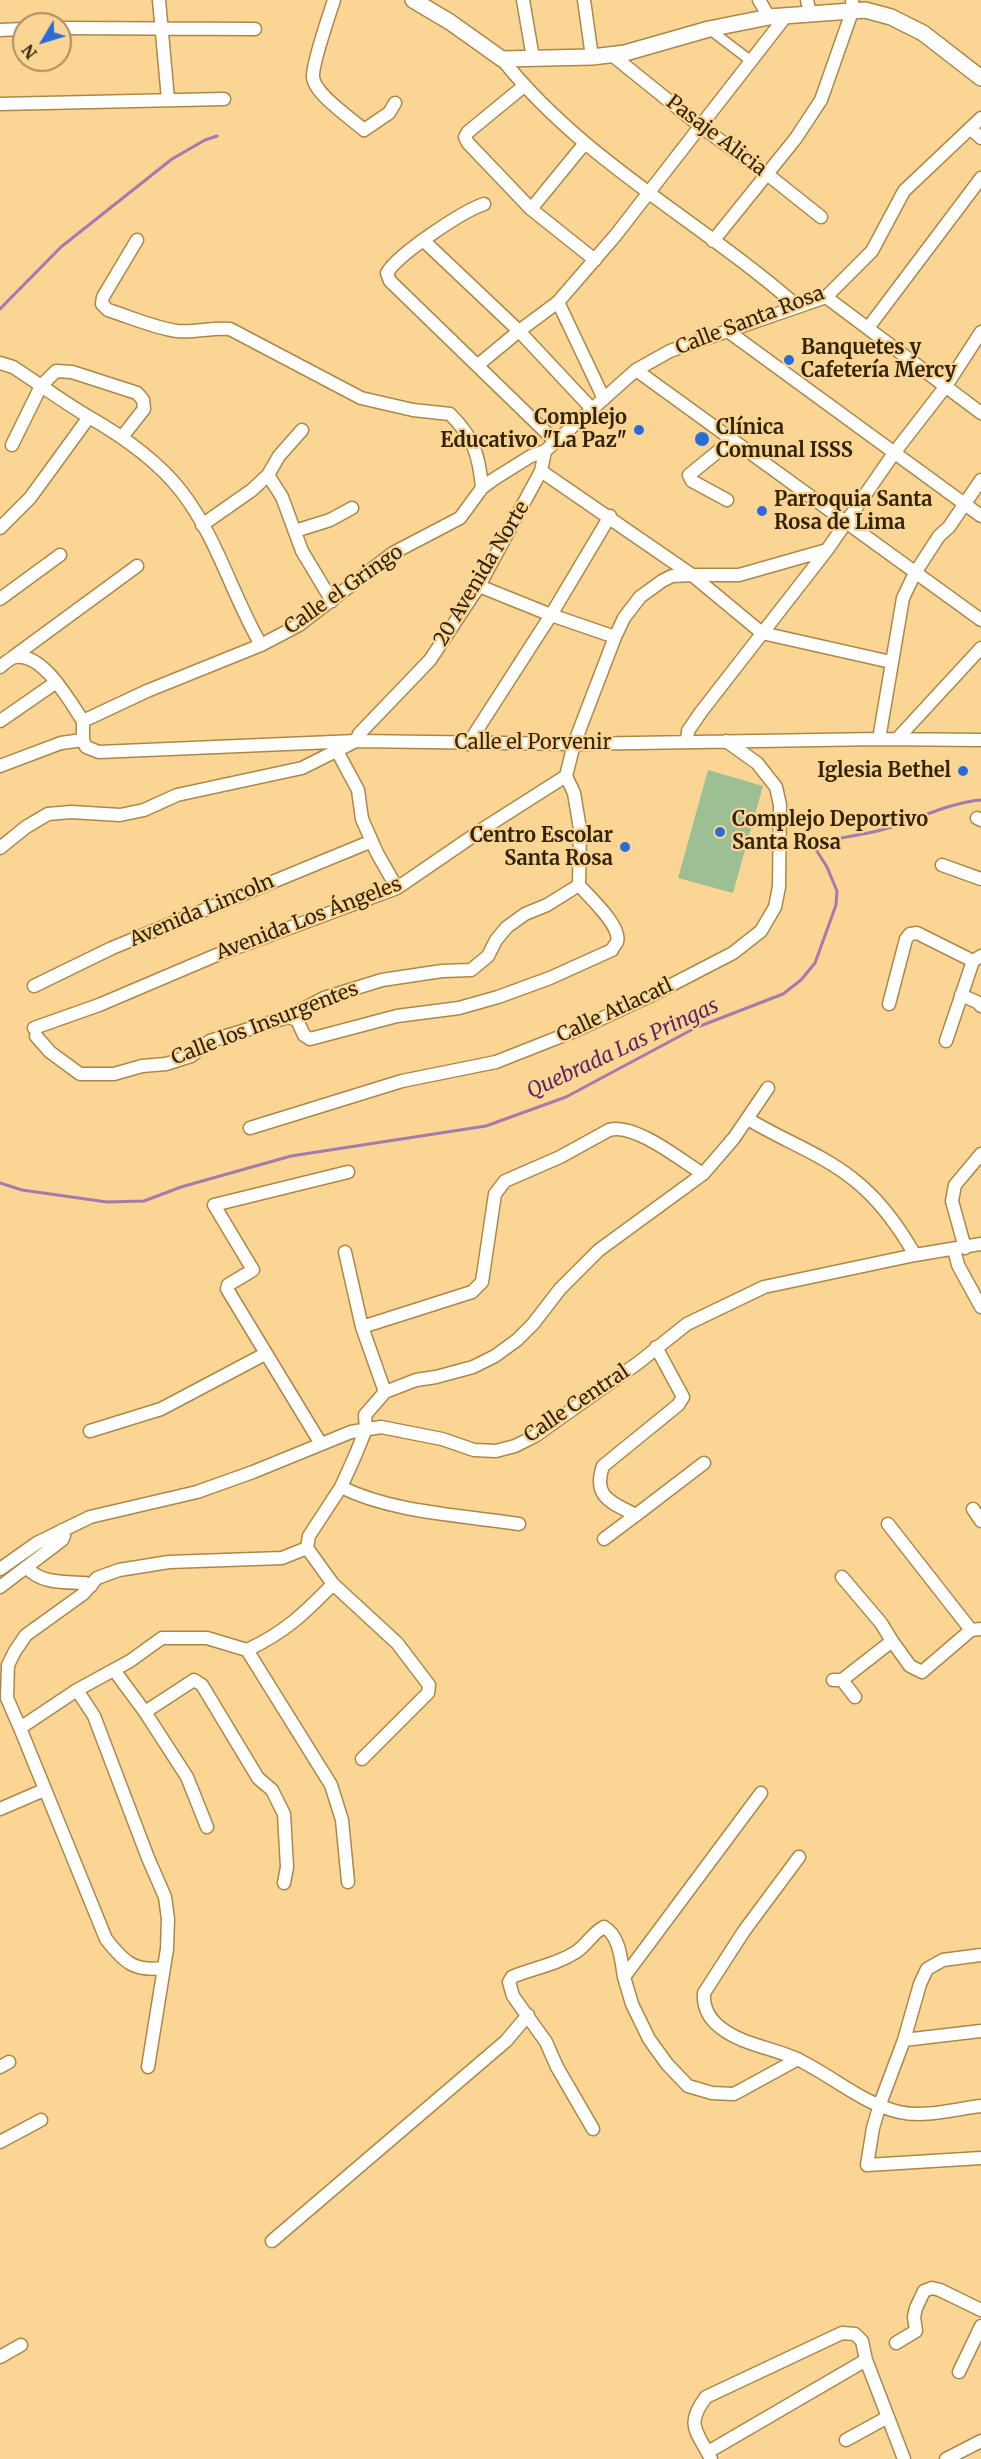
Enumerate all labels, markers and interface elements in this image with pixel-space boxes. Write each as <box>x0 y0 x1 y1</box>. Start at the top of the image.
north arrow <box>12 12 72 72</box>
text: N <box>18 41 41 63</box>
street label: Pasaje Alicia <box>661 90 771 182</box>
street label: Calle Santa Rosa <box>672 282 828 360</box>
place label: Banquetes y Cafetería Mercy <box>801 336 956 383</box>
marker: Banquetes y Cafetería Mercy <box>782 353 796 367</box>
place label: Complejo Educativo "La Paz" <box>440 406 627 453</box>
place label: Clínica Comunal ISSS <box>716 416 853 463</box>
marker: Complejo Educativo "La Paz" <box>632 423 646 437</box>
marker: Clínica Comunal ISSS <box>693 430 711 448</box>
place label: Parroquia Santa Rosa de Lima <box>774 488 932 535</box>
street label: 20 Avenida Norte <box>429 497 535 651</box>
marker: Parroquia Santa Rosa de Lima <box>755 504 769 518</box>
street label: Calle el Gringo <box>280 540 408 640</box>
street label: Calle el Porvenir <box>455 731 611 755</box>
place label: Iglesia Bethel <box>817 759 951 783</box>
marker: Iglesia Bethel <box>956 764 970 778</box>
place label: Complejo Deportivo Santa Rosa <box>732 808 928 855</box>
place label: Centro Escolar Santa Rosa <box>470 824 613 871</box>
marker: Complejo Deportivo Santa Rosa <box>713 825 727 839</box>
marker: Centro Escolar Santa Rosa <box>618 840 632 854</box>
street label: Avenida Lincoln <box>126 870 278 952</box>
street label: Avenida Los Ángeles <box>213 873 405 965</box>
street label: Calle Atlacatl <box>553 974 677 1048</box>
street label: Calle los Insurgentes <box>168 977 362 1071</box>
water label: Quebrada Las Pringas <box>523 994 723 1104</box>
street label: Calle Central <box>520 1360 634 1448</box>

